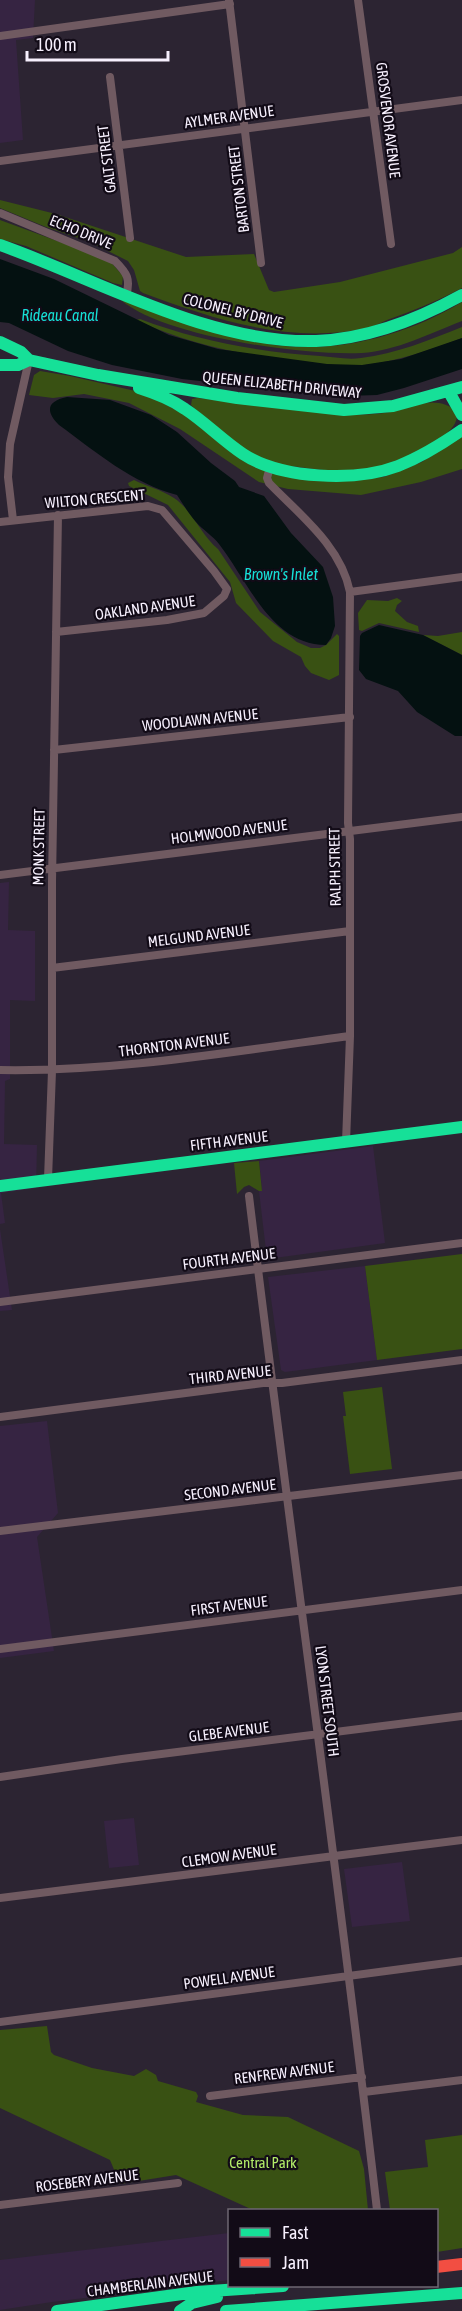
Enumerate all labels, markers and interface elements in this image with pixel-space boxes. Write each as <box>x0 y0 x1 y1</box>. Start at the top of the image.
scale bar <box>27 24 168 62</box>
text: 100 m <box>36 34 77 55</box>
street label: GROSVENOR AVENUE <box>373 61 404 179</box>
street label: AYLMER AVENUE <box>183 102 275 131</box>
street label: GALT STREET <box>94 124 119 194</box>
street label: BARTON STREET <box>225 144 252 234</box>
street label: ECHO DRIVE <box>47 211 116 252</box>
street label: COLONEL BY DRIVE <box>182 290 285 331</box>
water label: Rideau Canal <box>21 306 99 324</box>
street label: QUEEN ELIZABETH DRIVEWAY <box>202 368 363 401</box>
street label: WILTON CRESCENT <box>44 486 146 511</box>
water label: Brown's Inlet <box>244 565 319 583</box>
street label: OAKLAND AVENUE <box>94 592 197 623</box>
street label: WOODLAWN AVENUE <box>141 705 259 734</box>
street label: MONK STREET <box>29 808 48 886</box>
street label: HOLMWOOD AVENUE <box>170 816 289 847</box>
street label: RALPH STREET <box>325 827 344 906</box>
street label: MELGUND AVENUE <box>147 921 252 950</box>
street label: THORNTON AVENUE <box>118 1029 231 1060</box>
street label: FIFTH AVENUE <box>189 1127 269 1154</box>
street label: FOURTH AVENUE <box>182 1244 277 1273</box>
street label: THIRD AVENUE <box>188 1362 272 1387</box>
street label: SECOND AVENUE <box>183 1475 277 1504</box>
street label: FIRST AVENUE <box>190 1592 269 1619</box>
street label: LYON STREET SOUTH <box>312 1644 343 1757</box>
street label: GLEBE AVENUE <box>188 1718 271 1745</box>
street label: CLEMOW AVENUE <box>181 1840 278 1871</box>
street label: POWELL AVENUE <box>182 1963 276 1992</box>
street label: RENFREW AVENUE <box>233 2058 335 2087</box>
park label: Central Park <box>229 2154 297 2171</box>
street label: ROSEBERY AVENUE <box>35 2166 140 2195</box>
legend <box>228 2209 438 2287</box>
text: Fast <box>282 2222 309 2243</box>
text: Jam <box>282 2252 309 2273</box>
street label: CHAMBERLAIN AVENUE <box>86 2267 214 2300</box>

